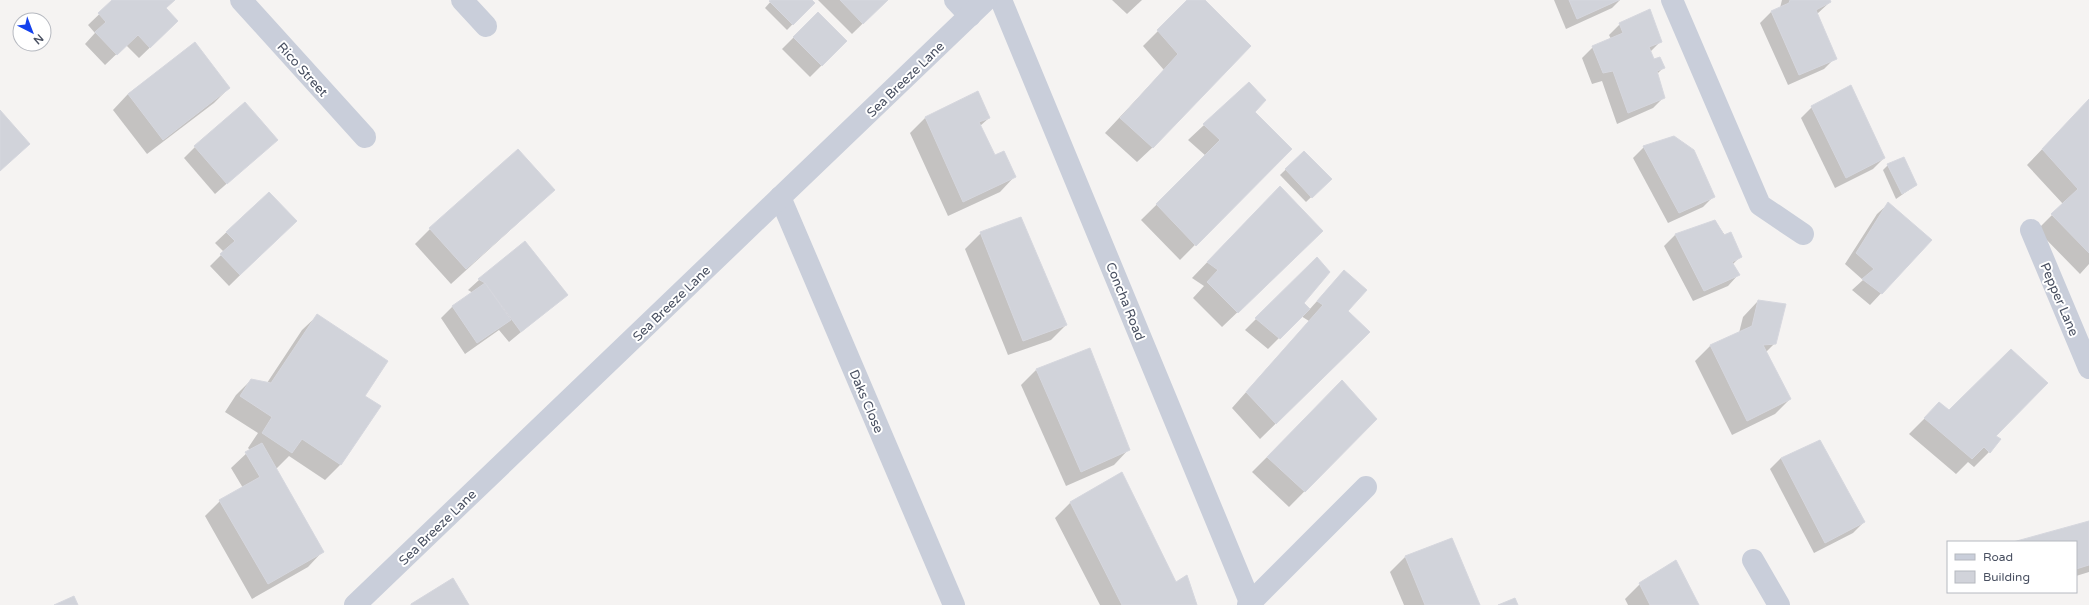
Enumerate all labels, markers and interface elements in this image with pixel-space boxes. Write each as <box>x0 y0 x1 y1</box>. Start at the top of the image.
north arrow <box>12 12 52 52</box>
text: N <box>31 31 46 47</box>
street label: Rico Street <box>274 39 331 100</box>
street label: Sea Breeze Lane <box>864 39 948 121</box>
street label: Concha Road <box>1102 260 1148 343</box>
street label: Pepper Lane <box>2036 260 2082 338</box>
street label: Sea Breeze Lane <box>630 263 714 345</box>
street label: Daks Close <box>846 367 887 436</box>
street label: Sea Breeze Lane <box>396 487 480 569</box>
legend <box>1947 541 2077 593</box>
text: Road <box>1983 550 2013 564</box>
text: Building <box>1983 570 2030 584</box>

